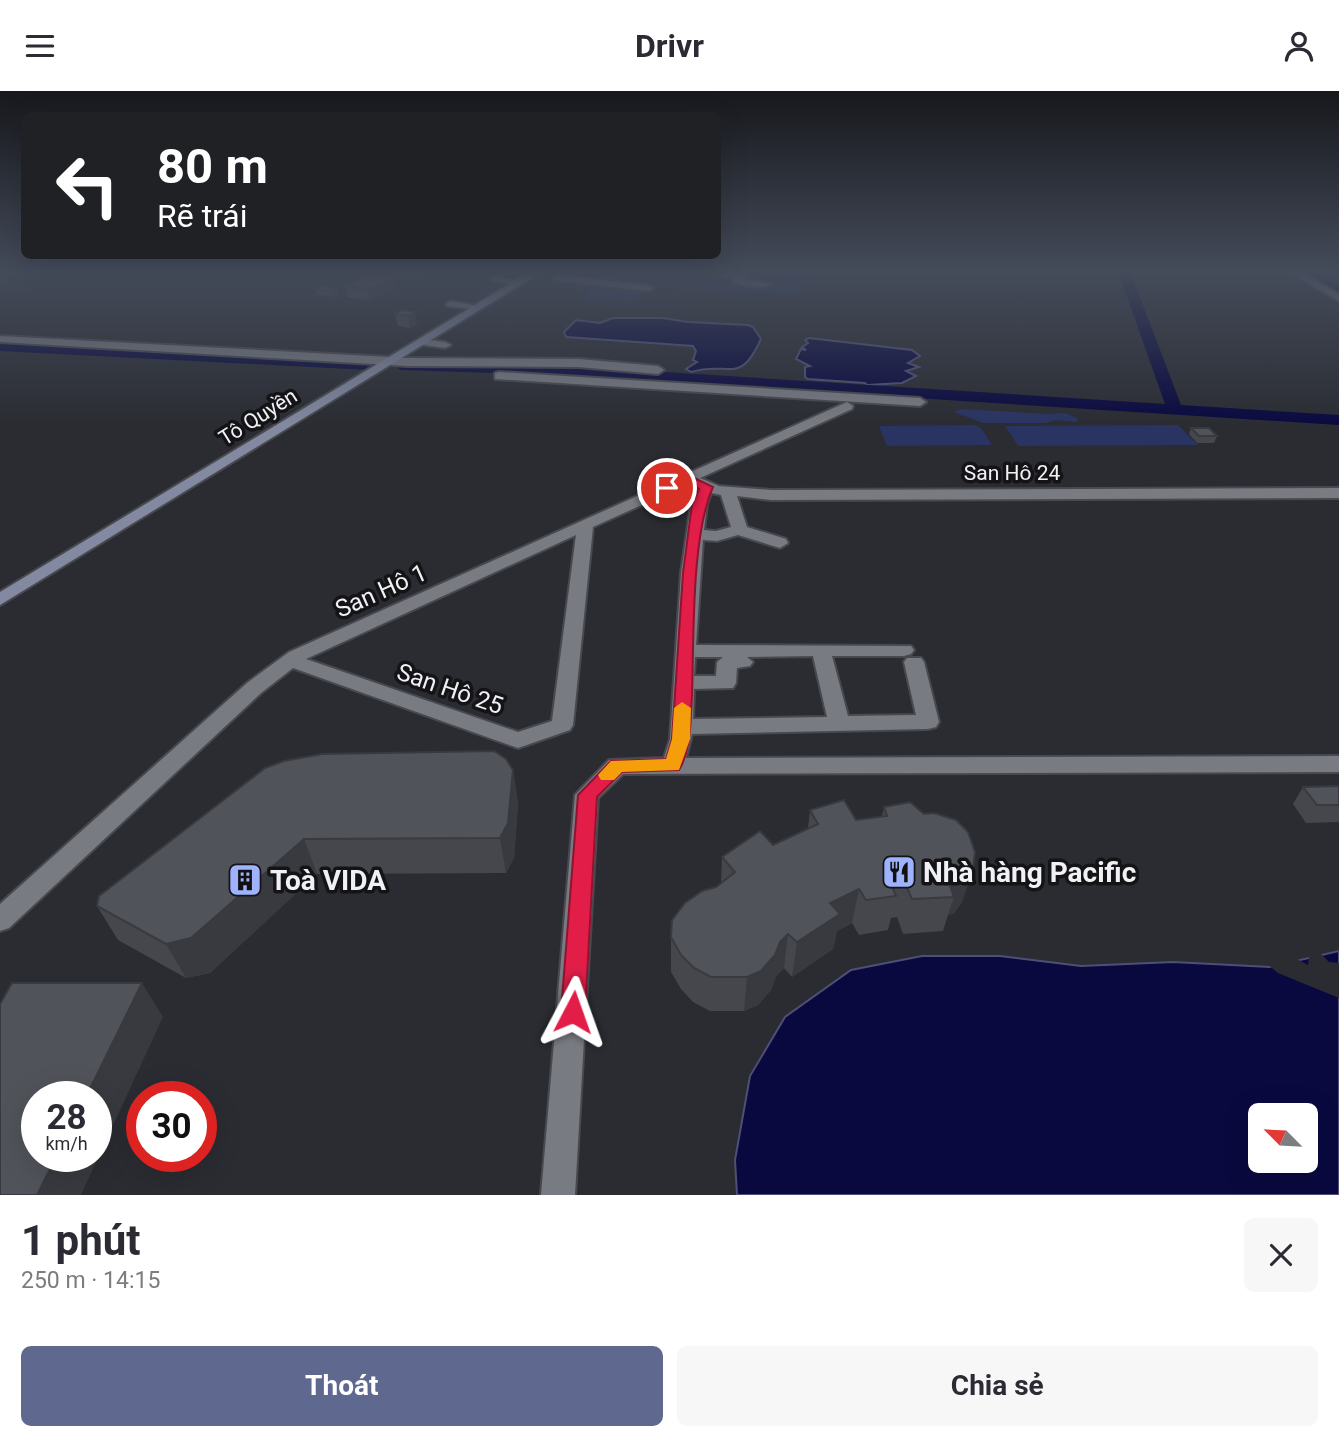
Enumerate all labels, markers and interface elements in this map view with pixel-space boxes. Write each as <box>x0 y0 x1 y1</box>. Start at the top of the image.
icon: menu <box>21 27 59 65</box>
text: Drivr <box>635 27 704 65</box>
icon: person <box>1280 27 1318 65</box>
text: 80 m <box>157 138 268 195</box>
icon: left <box>42 140 133 231</box>
text: Rẽ trái <box>157 197 248 235</box>
street label: Tô Quyền <box>215 384 301 450</box>
pin <box>637 458 697 518</box>
street label: San Hô 24 <box>964 461 1060 485</box>
icon: arrive <box>648 469 686 507</box>
street label: San Hô 1 <box>331 559 431 623</box>
street label: San Hô 25 <box>393 658 507 720</box>
restaurant icon: Nhà hàng Pacific <box>880 853 918 891</box>
place label: Nhà hàng Pacific <box>923 856 1136 889</box>
building icon: Toà VIDA <box>226 861 264 899</box>
place label: Toà VIDA <box>270 864 386 897</box>
position arrow <box>536 975 610 1049</box>
speed limit sign: 30 <box>126 1081 217 1172</box>
text: 28 <box>46 1097 87 1138</box>
north arrow <box>1248 1103 1318 1173</box>
map controls <box>1248 1103 1318 1173</box>
text: km/h <box>45 1133 88 1154</box>
text: 1 phút <box>21 1216 140 1265</box>
button: close <box>1244 1218 1318 1292</box>
text: 250 m · 14:15 <box>21 1267 160 1294</box>
button: Thoát <box>21 1346 663 1426</box>
button: Chia sẻ <box>677 1346 1318 1426</box>

